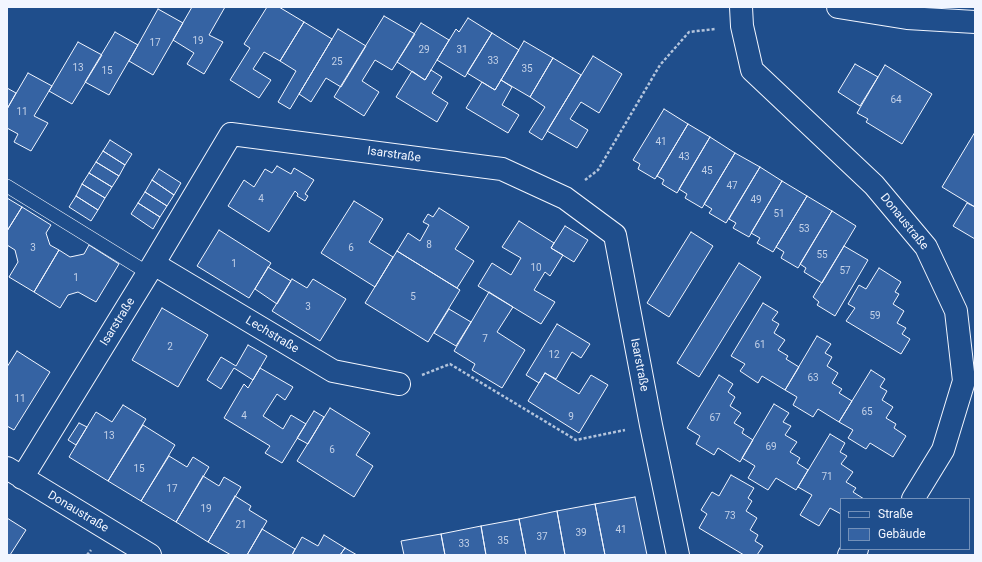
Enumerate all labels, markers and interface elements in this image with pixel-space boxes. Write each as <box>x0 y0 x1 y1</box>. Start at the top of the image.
house number: 19 <box>192 35 204 47</box>
house number: 17 <box>149 37 161 49</box>
house number: 29 <box>418 44 430 56</box>
house number: 31 <box>456 44 468 56</box>
house number: 33 <box>487 55 499 67</box>
house number: 25 <box>331 56 343 68</box>
house number: 13 <box>72 62 84 74</box>
house number: 35 <box>521 63 533 75</box>
house number: 15 <box>101 65 113 77</box>
house number: 64 <box>890 94 902 106</box>
house number: 11 <box>16 106 28 118</box>
house number: 41 <box>655 136 667 148</box>
street label: Isarstraße <box>366 144 422 166</box>
house number: 43 <box>678 151 690 163</box>
house number: 45 <box>701 165 713 177</box>
house number: 47 <box>726 180 738 192</box>
street label: Donaustraße <box>877 191 931 253</box>
house number: 4 <box>258 193 264 205</box>
house number: 49 <box>750 194 762 206</box>
house number: 51 <box>773 208 785 220</box>
house number: 53 <box>798 223 810 235</box>
house number: 8 <box>426 239 432 251</box>
house number: 3 <box>30 242 36 254</box>
house number: 6 <box>348 242 354 254</box>
house number: 55 <box>816 249 828 261</box>
house number: 1 <box>231 258 237 270</box>
house number: 10 <box>530 262 542 274</box>
house number: 57 <box>839 265 851 277</box>
house number: 1 <box>73 272 79 284</box>
house number: 5 <box>410 291 416 303</box>
street label: Isarstraße <box>98 295 138 349</box>
house number: 3 <box>305 301 311 313</box>
house number: 59 <box>869 310 881 322</box>
street label: Lechstraße <box>243 313 301 357</box>
house number: 7 <box>482 333 488 345</box>
street label: Isarstraße <box>627 337 651 393</box>
house number: 61 <box>754 339 766 351</box>
house number: 2 <box>167 341 173 353</box>
house number: 12 <box>548 349 560 361</box>
house number: 63 <box>807 372 819 384</box>
house number: 11 <box>14 393 26 405</box>
house number: 65 <box>861 406 873 418</box>
house number: 4 <box>241 410 247 422</box>
house number: 9 <box>568 411 574 423</box>
house number: 67 <box>709 412 721 424</box>
house number: 13 <box>103 430 115 442</box>
house number: 69 <box>765 441 777 453</box>
house number: 6 <box>329 444 335 456</box>
house number: 15 <box>133 463 145 475</box>
house number: 71 <box>821 471 833 483</box>
house number: 17 <box>166 483 178 495</box>
street label: Donaustraße <box>45 488 111 536</box>
legend <box>840 498 970 550</box>
house number: 19 <box>200 503 212 515</box>
text: Straße <box>878 507 913 521</box>
house number: 73 <box>724 510 736 522</box>
house number: 21 <box>235 519 247 531</box>
house number: 41 <box>615 524 627 536</box>
house number: 39 <box>575 527 587 539</box>
text: Gebäude <box>878 527 926 541</box>
house number: 37 <box>536 531 548 543</box>
house number: 35 <box>497 535 509 547</box>
house number: 33 <box>458 538 470 550</box>

